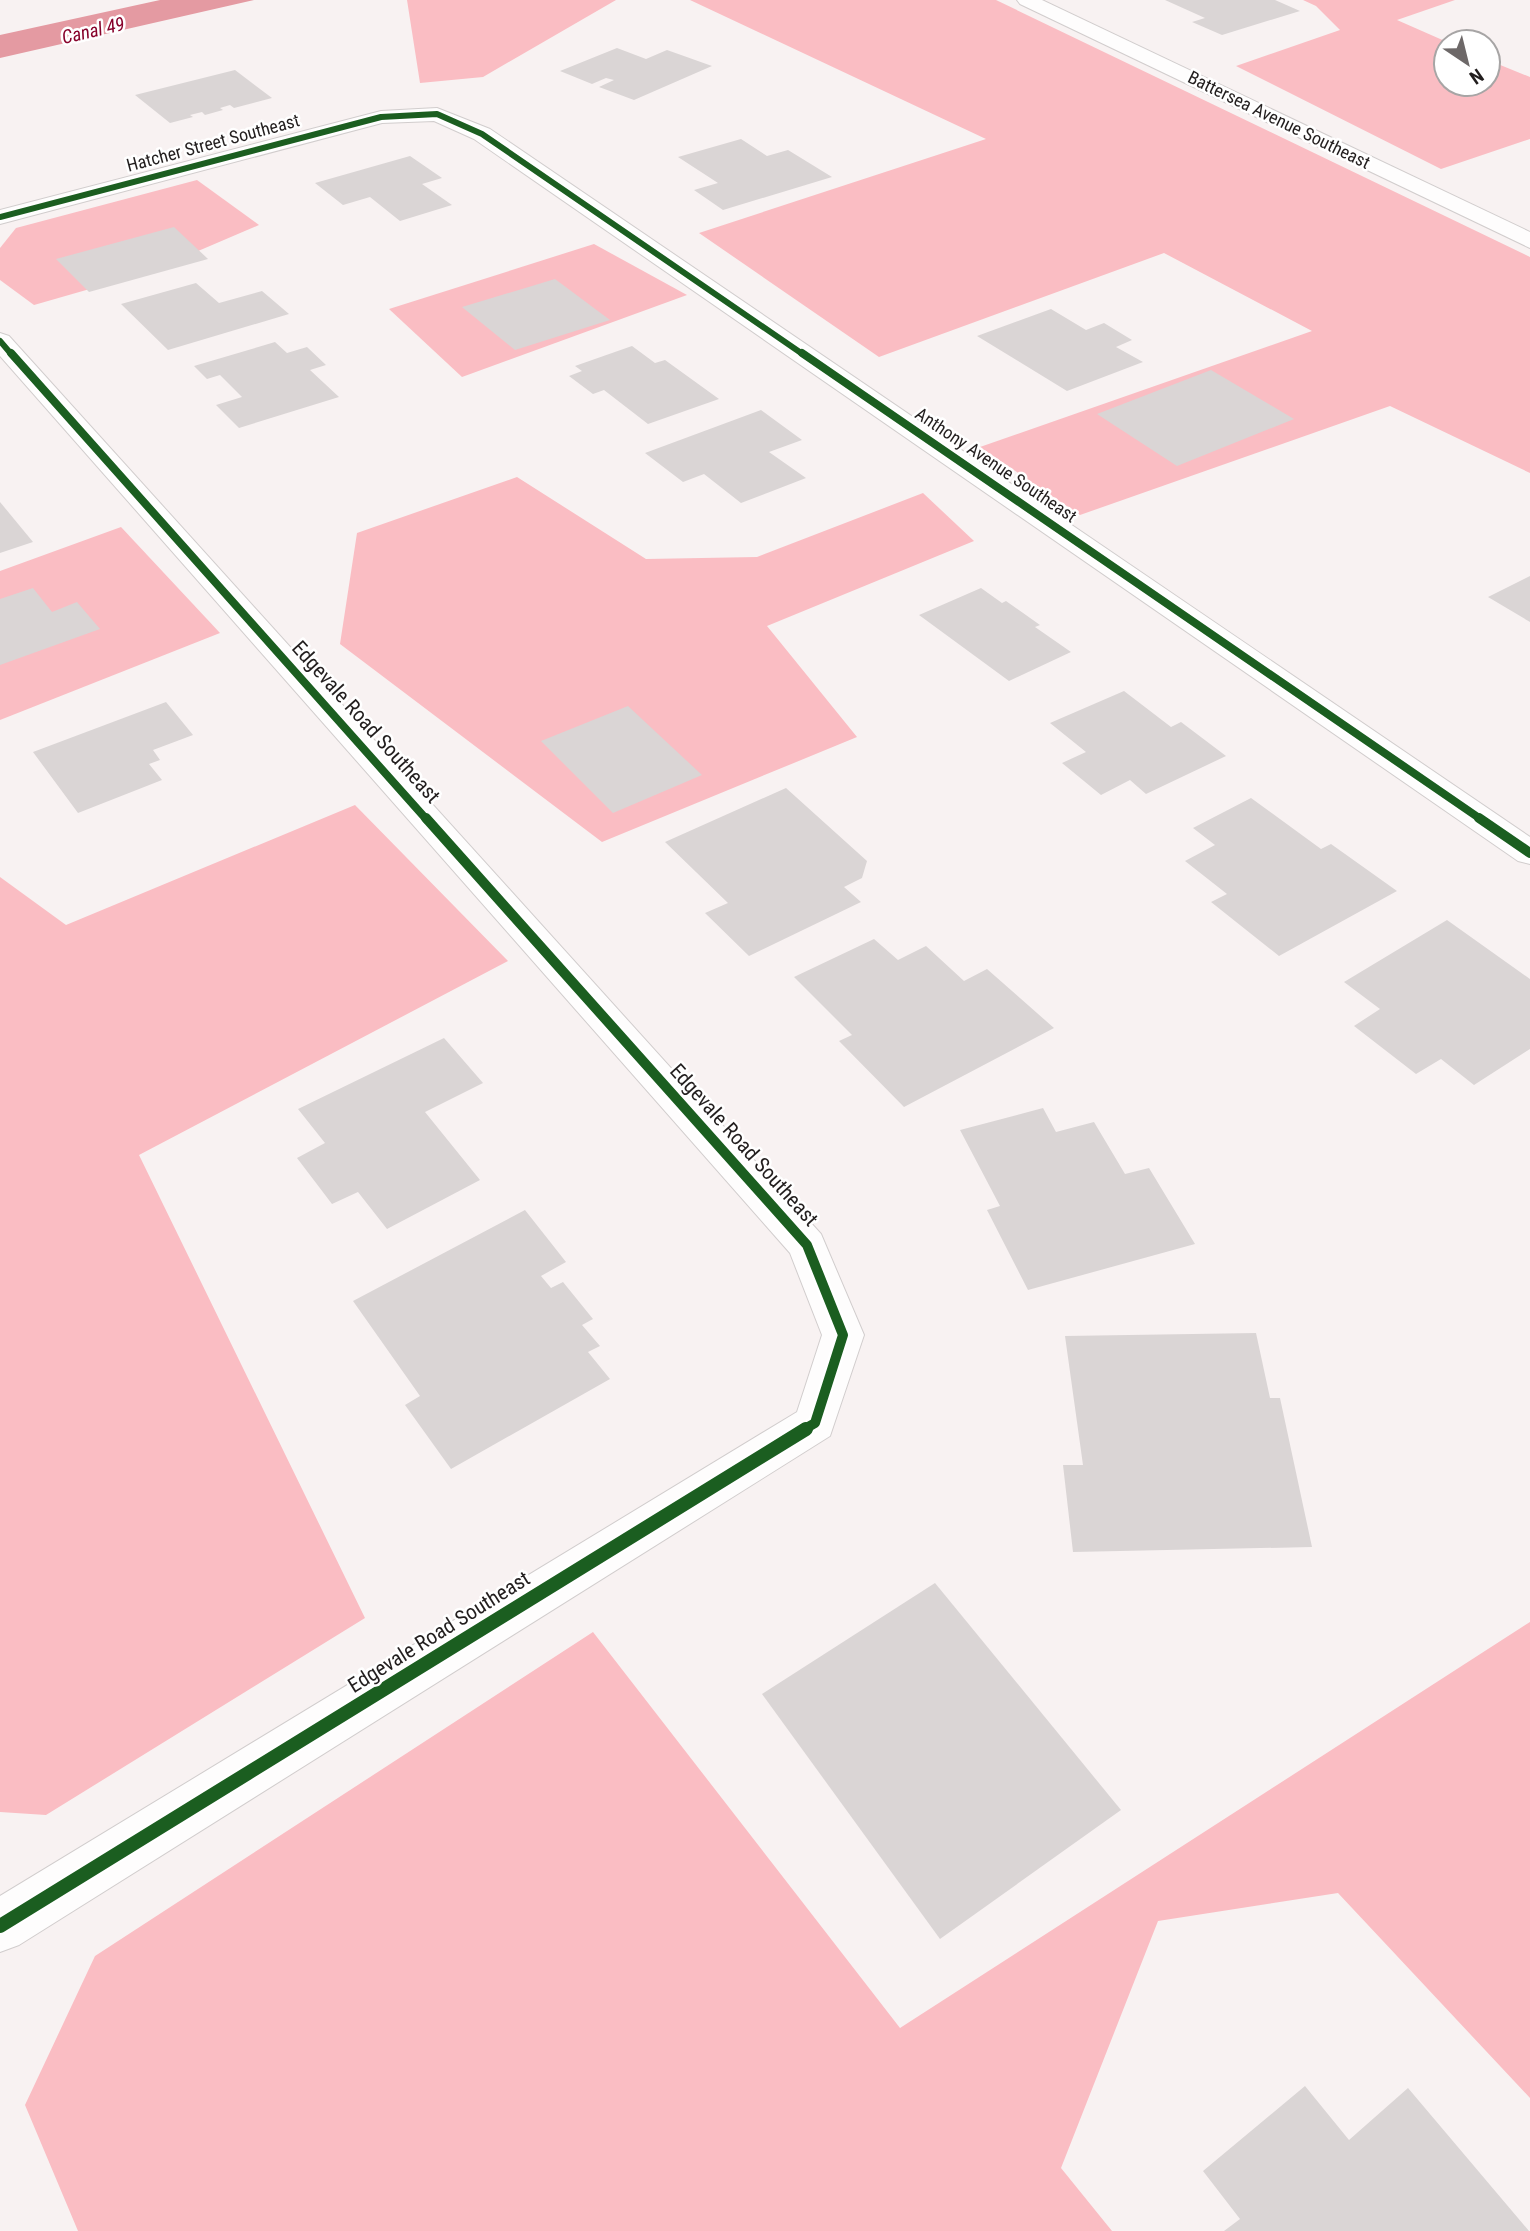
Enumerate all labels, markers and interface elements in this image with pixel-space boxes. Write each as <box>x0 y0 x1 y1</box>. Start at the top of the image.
water label: Canal 49 <box>59 12 127 49</box>
north arrow <box>1432 28 1502 98</box>
text: N <box>1465 64 1488 89</box>
street label: Battersea Avenue Southeast <box>1185 66 1374 173</box>
street label: Hatcher Street Southeast <box>124 109 302 176</box>
street label: Anthony Avenue Southeast <box>912 403 1081 526</box>
street label: Edgevale Road Southeast <box>287 636 445 808</box>
street label: Edgevale Road Southeast <box>665 1059 823 1231</box>
street label: Edgevale Road Southeast <box>344 1566 534 1698</box>

